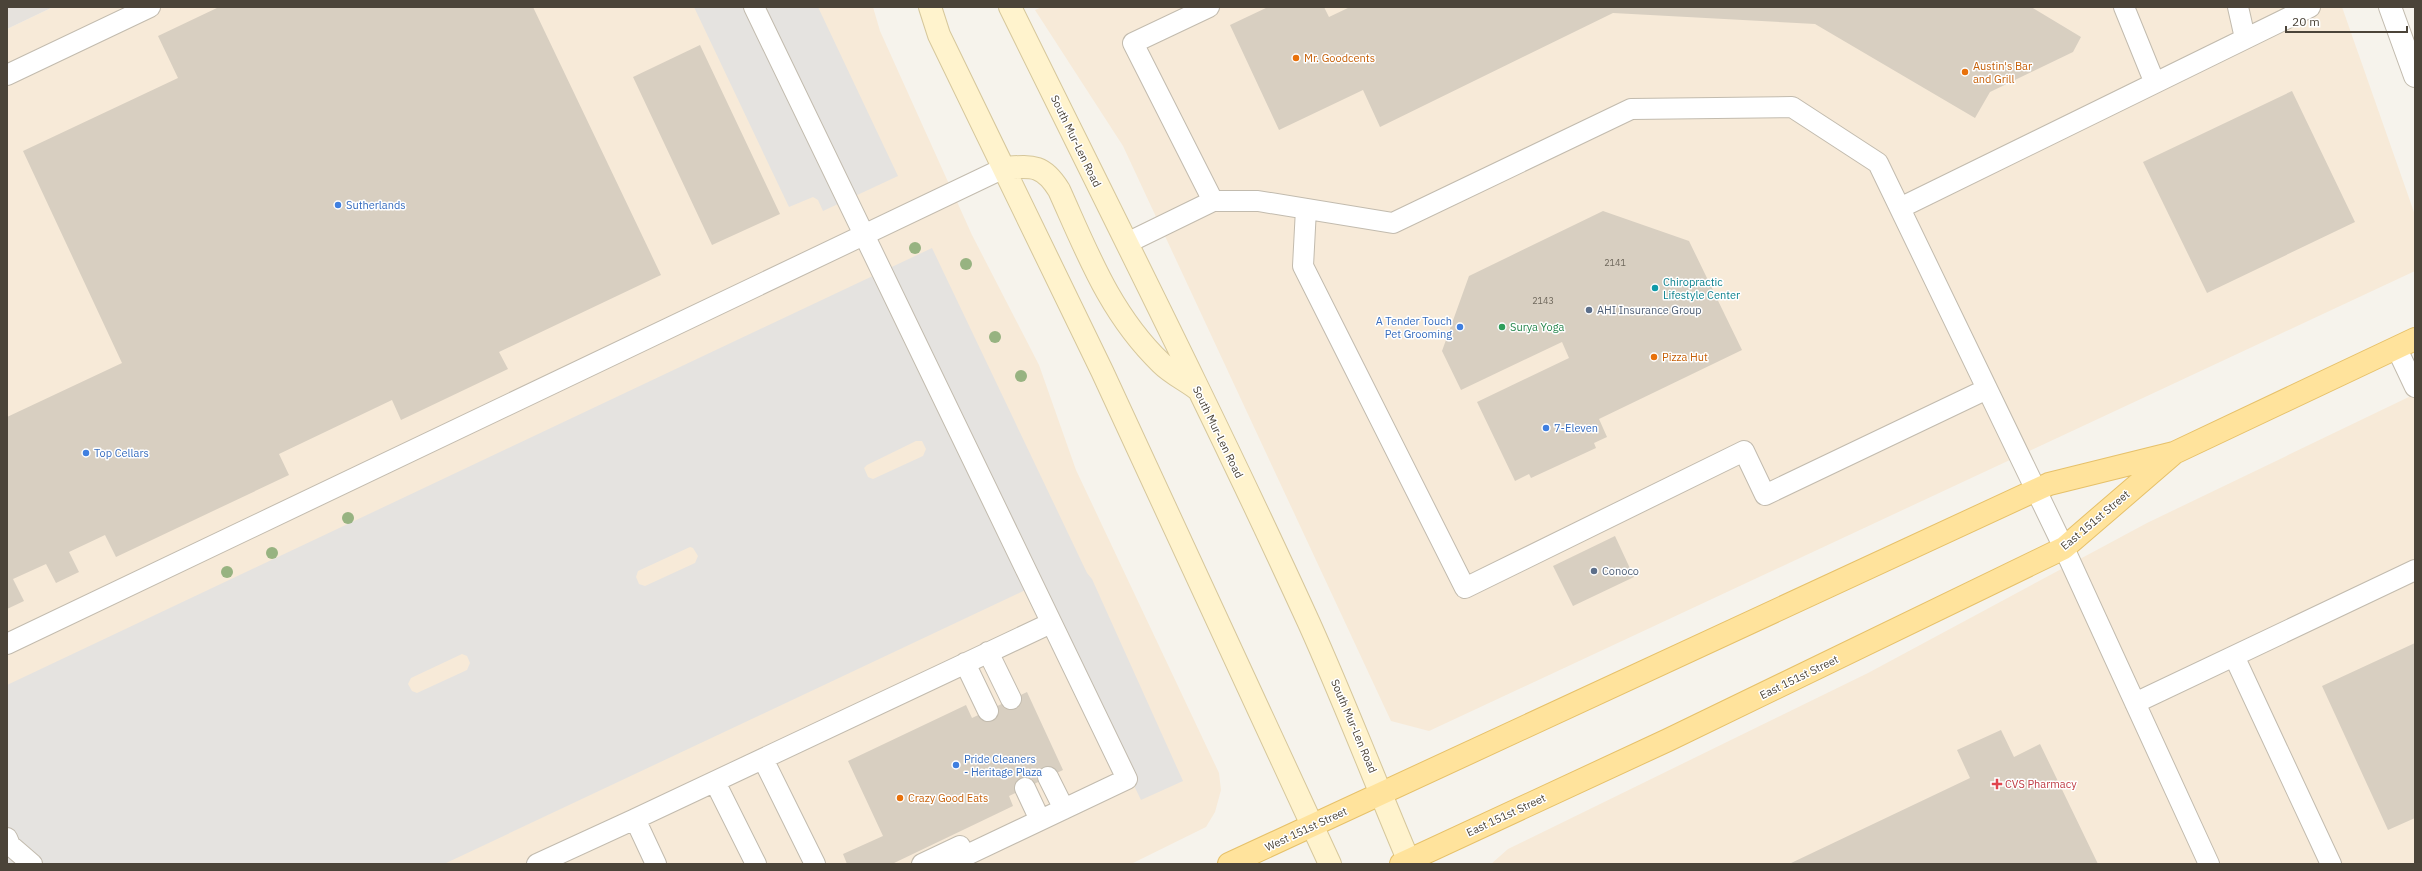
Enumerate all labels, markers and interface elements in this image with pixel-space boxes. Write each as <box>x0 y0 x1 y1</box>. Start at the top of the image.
scale bar <box>2286 8 2407 34</box>
text: 20 m <box>2292 14 2320 29</box>
place label: Mr. Goodcents <box>1304 51 1375 65</box>
marker: Mr. Goodcents <box>1291 53 1301 63</box>
place label: Austin's Bar and Grill <box>1973 59 2032 86</box>
marker: Austin's Bar and Grill <box>1960 67 1970 77</box>
street label: South Mur-Len Road <box>1048 93 1104 189</box>
place label: Sutherlands <box>346 198 406 212</box>
marker: Sutherlands <box>333 200 343 210</box>
house number: 2141 <box>1604 257 1626 268</box>
place label: Chiropractic Lifestyle Center <box>1663 275 1740 302</box>
marker: Chiropractic Lifestyle Center <box>1650 283 1660 293</box>
house number: 2143 <box>1532 295 1554 306</box>
place label: AHI Insurance Group <box>1597 303 1702 317</box>
marker: AHI Insurance Group <box>1584 305 1594 315</box>
place label: A Tender Touch Pet Grooming <box>1376 314 1452 341</box>
place label: Surya Yoga <box>1510 320 1564 334</box>
marker: A Tender Touch Pet Grooming <box>1455 322 1465 332</box>
marker: Surya Yoga <box>1497 322 1507 332</box>
place label: Pizza Hut <box>1662 350 1708 364</box>
marker: Pizza Hut <box>1649 352 1659 362</box>
street label: South Mur-Len Road <box>1190 384 1246 480</box>
place label: 7-Eleven <box>1554 421 1598 435</box>
marker: 7-Eleven <box>1541 423 1551 433</box>
place label: Top Cellars <box>94 446 149 460</box>
marker: Top Cellars <box>81 448 91 458</box>
street label: East 151st Street <box>2058 487 2132 553</box>
place label: Conoco <box>1602 564 1639 578</box>
marker: Conoco <box>1589 566 1599 576</box>
street label: East 151st Street <box>1757 652 1841 702</box>
street label: South Mur-Len Road <box>1328 677 1380 775</box>
place label: Pride Cleaners - Heritage Plaza <box>964 752 1042 779</box>
marker: Pride Cleaners - Heritage Plaza <box>951 760 961 770</box>
place label: CVS Pharmacy <box>2005 777 2077 791</box>
marker: CVS Pharmacy <box>1992 779 2002 789</box>
street label: East 151st Street <box>1464 790 1548 839</box>
place label: Crazy Good Eats <box>908 791 988 805</box>
marker: Crazy Good Eats <box>895 793 905 803</box>
street label: West 151st Street <box>1263 804 1349 854</box>

